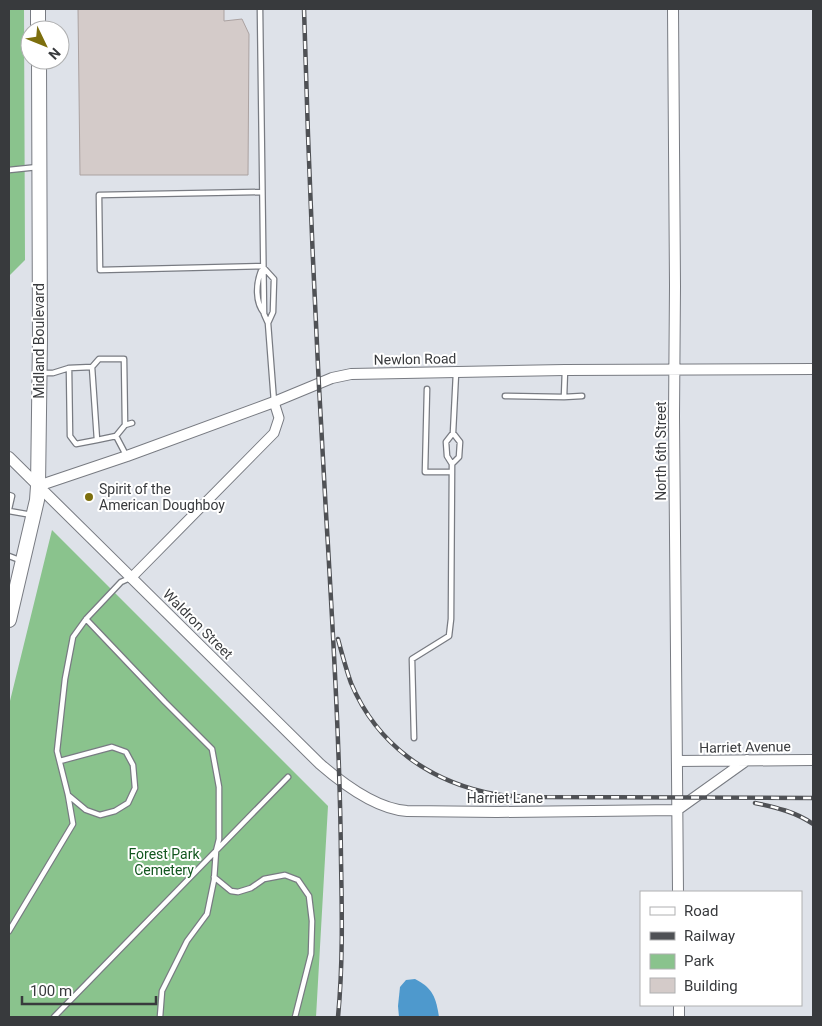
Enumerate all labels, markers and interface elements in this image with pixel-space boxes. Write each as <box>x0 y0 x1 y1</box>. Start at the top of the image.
north arrow <box>20 20 70 70</box>
text: N <box>45 45 64 63</box>
street label: Midland Boulevard <box>31 283 47 399</box>
street label: Newlon Road <box>374 350 456 368</box>
street label: North 6th Street <box>653 401 669 501</box>
place label: Spirit of the American Doughboy <box>99 481 225 513</box>
marker: Spirit of the American Doughboy <box>83 491 95 503</box>
street label: Waldron Street <box>160 586 236 662</box>
street label: Harriet Avenue <box>699 738 791 756</box>
street label: Harriet Lane <box>467 790 543 806</box>
park label: Forest Park Cemetery <box>128 846 200 878</box>
legend <box>640 891 802 1006</box>
text: Road <box>684 902 718 920</box>
text: Railway <box>684 927 735 945</box>
text: Park <box>684 952 715 970</box>
scale bar <box>22 974 156 1006</box>
text: Building <box>684 977 738 995</box>
text: 100 m <box>30 982 72 1000</box>

